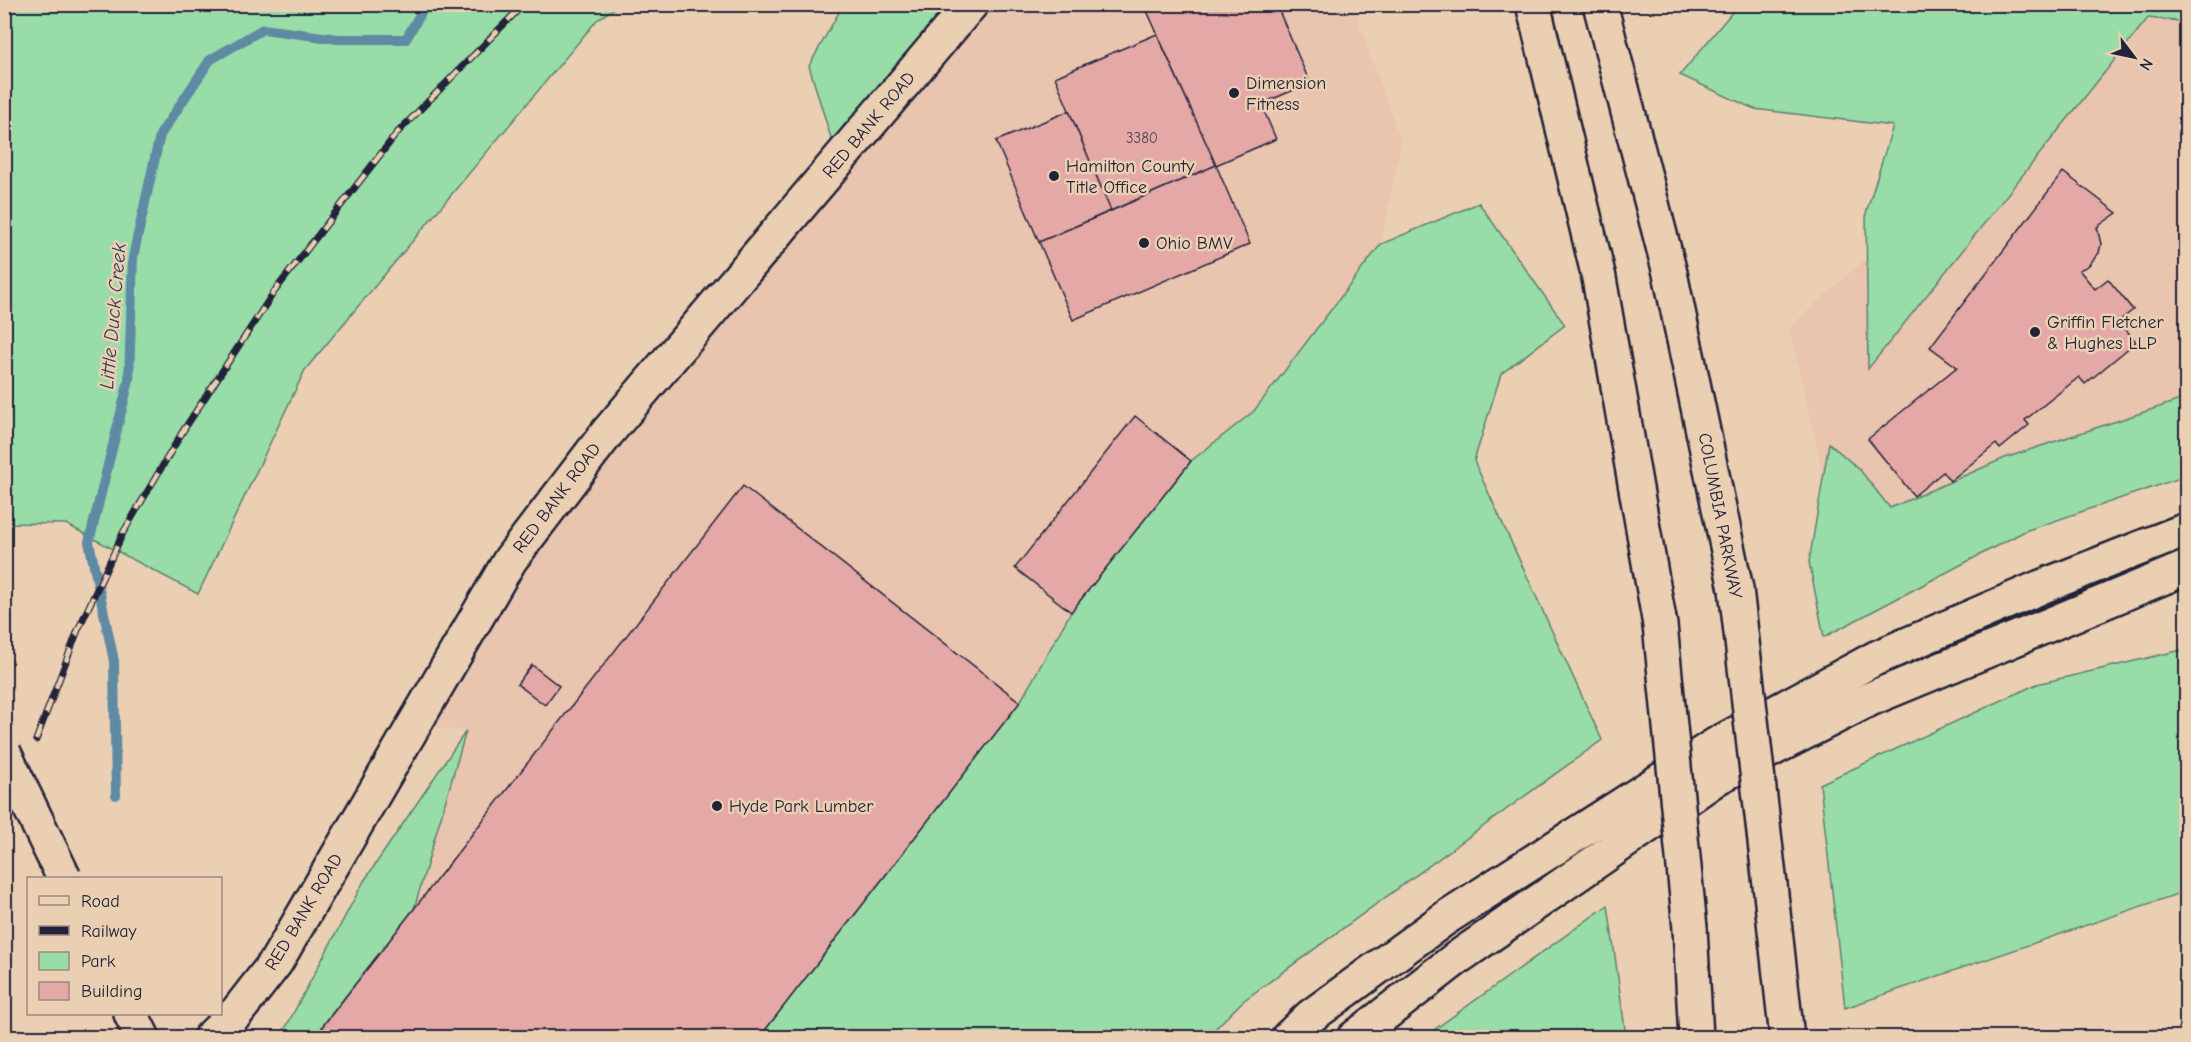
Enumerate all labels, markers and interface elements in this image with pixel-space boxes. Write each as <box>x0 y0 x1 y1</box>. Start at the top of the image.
north arrow <box>2104 27 2164 87</box>
text: N <box>2135 55 2156 74</box>
street label: RED BANK ROAD <box>818 67 920 183</box>
place label: Dimension Fitness <box>1246 73 1326 115</box>
marker: Dimension Fitness <box>1227 86 1241 100</box>
house number: 3380 <box>1126 129 1158 147</box>
place label: Hamilton County Title Office <box>1066 156 1195 198</box>
marker: Hamilton County Title Office <box>1047 169 1061 183</box>
place label: Ohio BMV <box>1156 233 1233 254</box>
marker: Ohio BMV <box>1137 236 1151 250</box>
water label: Little Duck Creek <box>95 242 131 390</box>
place label: Griffin Fletcher & Hughes LLP <box>2047 312 2165 354</box>
marker: Griffin Fletcher & Hughes LLP <box>2028 325 2042 339</box>
street label: COLUMBIA PARKWAY <box>1694 431 1746 601</box>
street label: RED BANK ROAD <box>509 439 605 557</box>
place label: Hyde Park Lumber <box>729 796 874 817</box>
marker: Hyde Park Lumber <box>710 799 724 813</box>
street label: RED BANK ROAD <box>261 850 347 974</box>
legend <box>27 877 222 1015</box>
text: Road <box>81 891 120 912</box>
text: Railway <box>81 921 138 942</box>
text: Park <box>81 951 116 972</box>
text: Building <box>81 981 143 1002</box>

